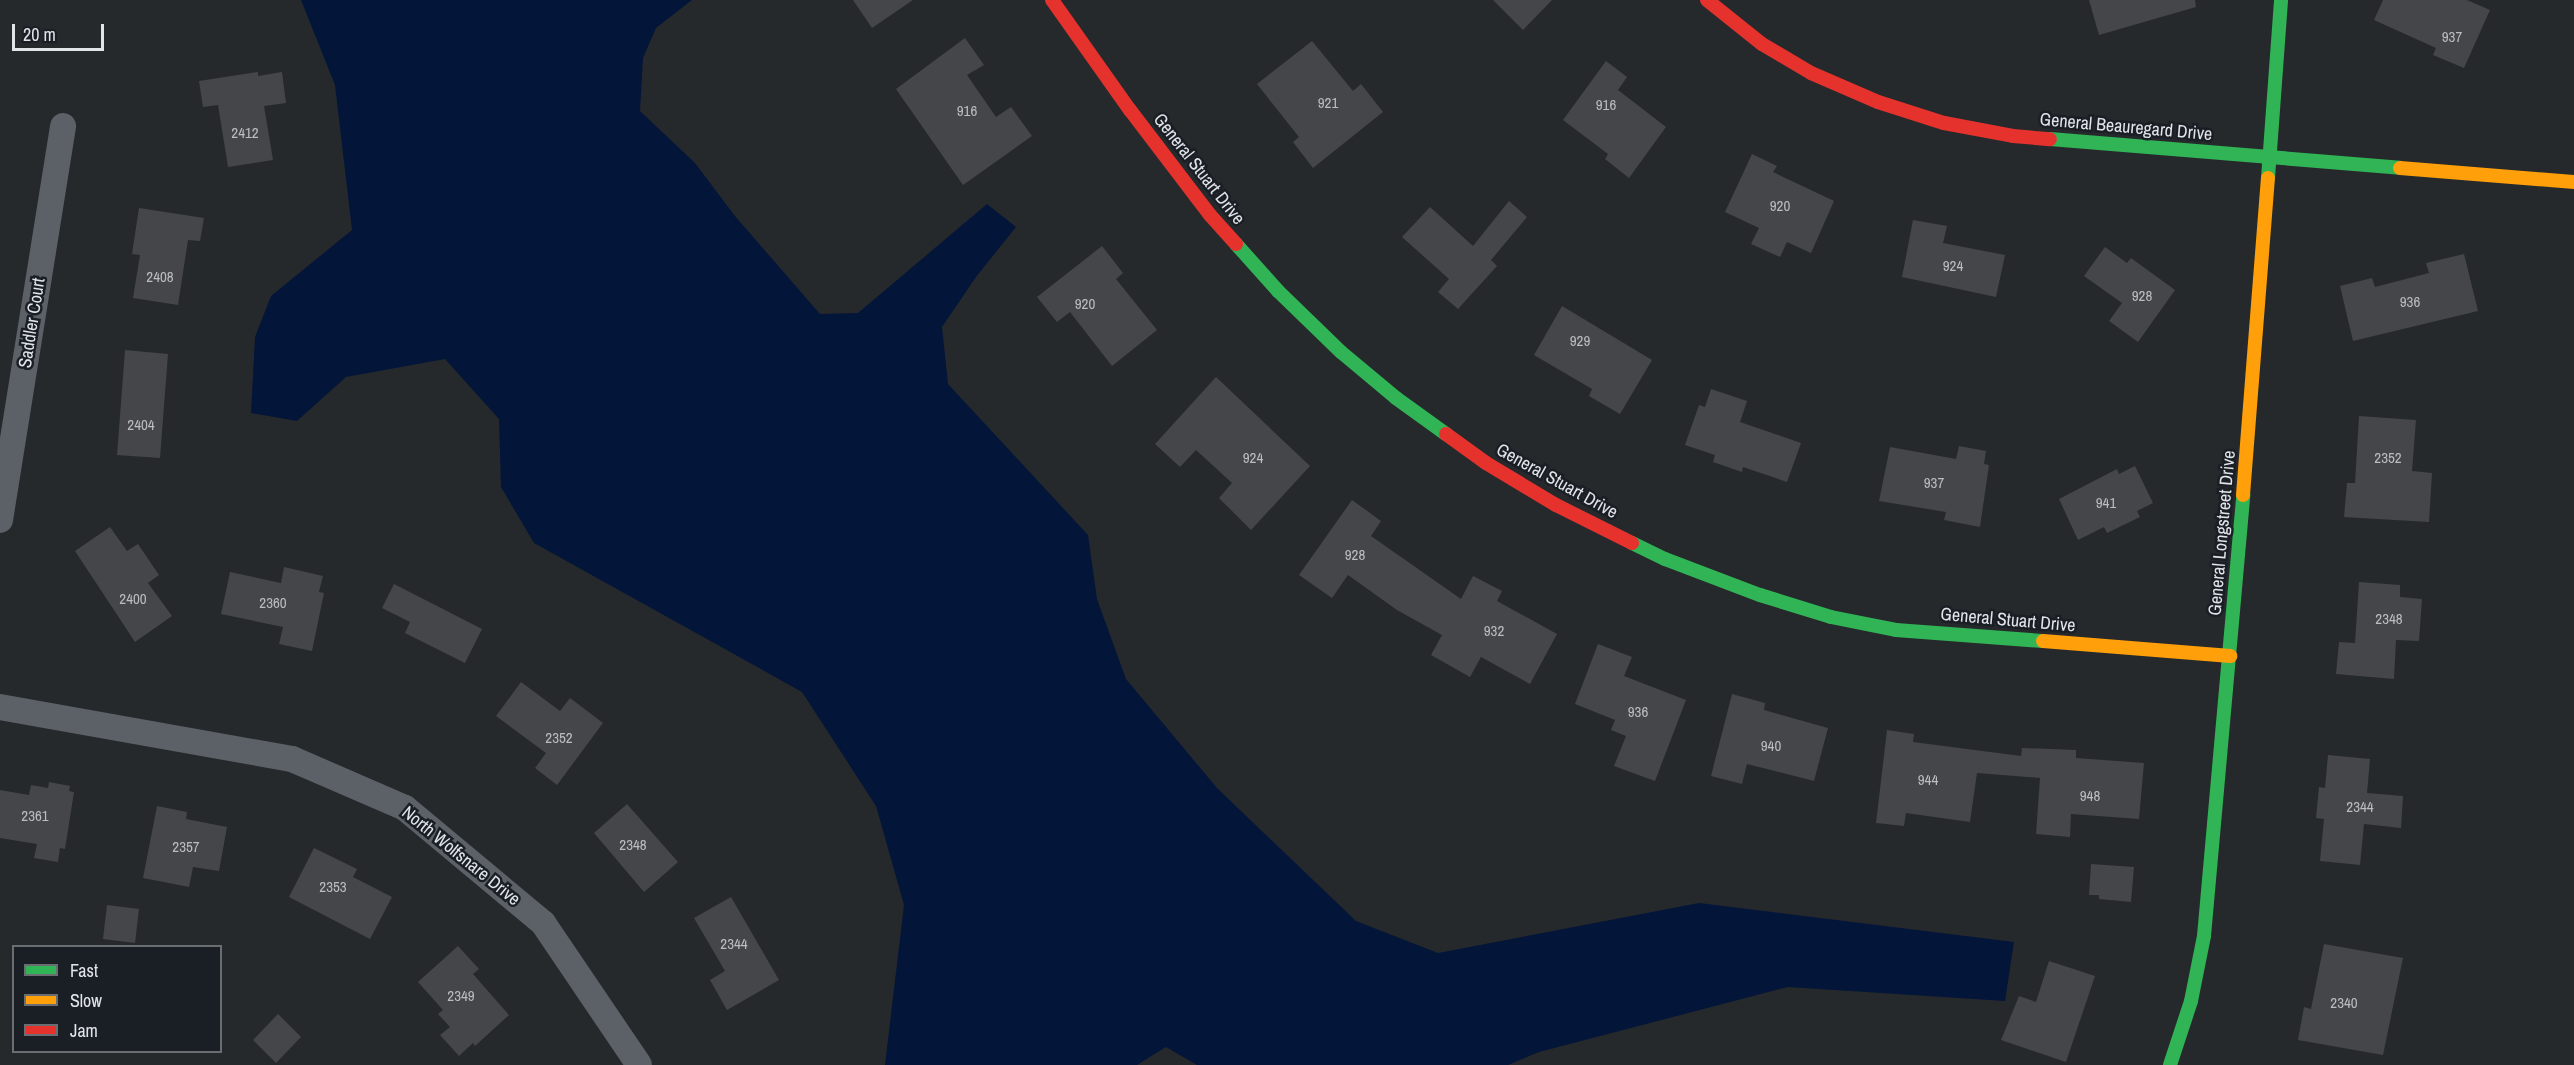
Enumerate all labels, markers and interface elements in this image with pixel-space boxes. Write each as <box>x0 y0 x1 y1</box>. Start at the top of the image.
scale bar <box>15 12 106 50</box>
text: 20 m <box>23 22 56 47</box>
house number: 937 <box>2442 28 2462 46</box>
house number: 921 <box>1318 94 1338 112</box>
house number: 916 <box>1596 96 1616 114</box>
house number: 916 <box>957 102 977 120</box>
street label: General Stuart Drive <box>1149 109 1249 229</box>
street label: General Beauregard Drive <box>2039 109 2213 145</box>
house number: 2412 <box>231 124 259 142</box>
house number: 920 <box>1770 197 1790 215</box>
house number: 924 <box>1943 257 1963 275</box>
house number: 2408 <box>146 268 174 286</box>
street label: Saddler Court <box>14 276 50 370</box>
house number: 928 <box>2132 287 2152 305</box>
house number: 936 <box>2400 293 2420 311</box>
house number: 920 <box>1075 295 1095 313</box>
house number: 929 <box>1570 332 1590 350</box>
house number: 2404 <box>127 416 155 434</box>
street label: General Stuart Drive <box>1493 439 1621 523</box>
house number: 924 <box>1243 449 1263 467</box>
house number: 2352 <box>2374 449 2402 467</box>
street label: General Longstreet Drive <box>2204 450 2240 616</box>
house number: 937 <box>1924 474 1944 492</box>
house number: 941 <box>2096 494 2116 512</box>
house number: 928 <box>1345 546 1365 564</box>
house number: 2400 <box>119 590 147 608</box>
house number: 2360 <box>259 594 287 612</box>
street label: General Stuart Drive <box>1940 603 2076 637</box>
house number: 2348 <box>2375 610 2403 628</box>
house number: 932 <box>1484 622 1504 640</box>
house number: 936 <box>1628 703 1648 721</box>
house number: 2352 <box>545 729 573 747</box>
house number: 940 <box>1761 737 1781 755</box>
house number: 944 <box>1918 771 1938 789</box>
house number: 948 <box>2080 787 2100 805</box>
house number: 2344 <box>2346 798 2374 816</box>
street label: North Wolfsnare Drive <box>398 802 524 910</box>
house number: 2361 <box>21 807 49 825</box>
house number: 2348 <box>619 836 647 854</box>
house number: 2357 <box>172 838 200 856</box>
house number: 2353 <box>319 878 347 896</box>
house number: 2344 <box>720 935 748 953</box>
legend <box>12 945 222 1053</box>
text: Fast <box>70 958 98 983</box>
house number: 2349 <box>447 987 475 1005</box>
text: Slow <box>70 988 102 1013</box>
house number: 2340 <box>2330 994 2358 1012</box>
text: Jam <box>70 1018 98 1043</box>

